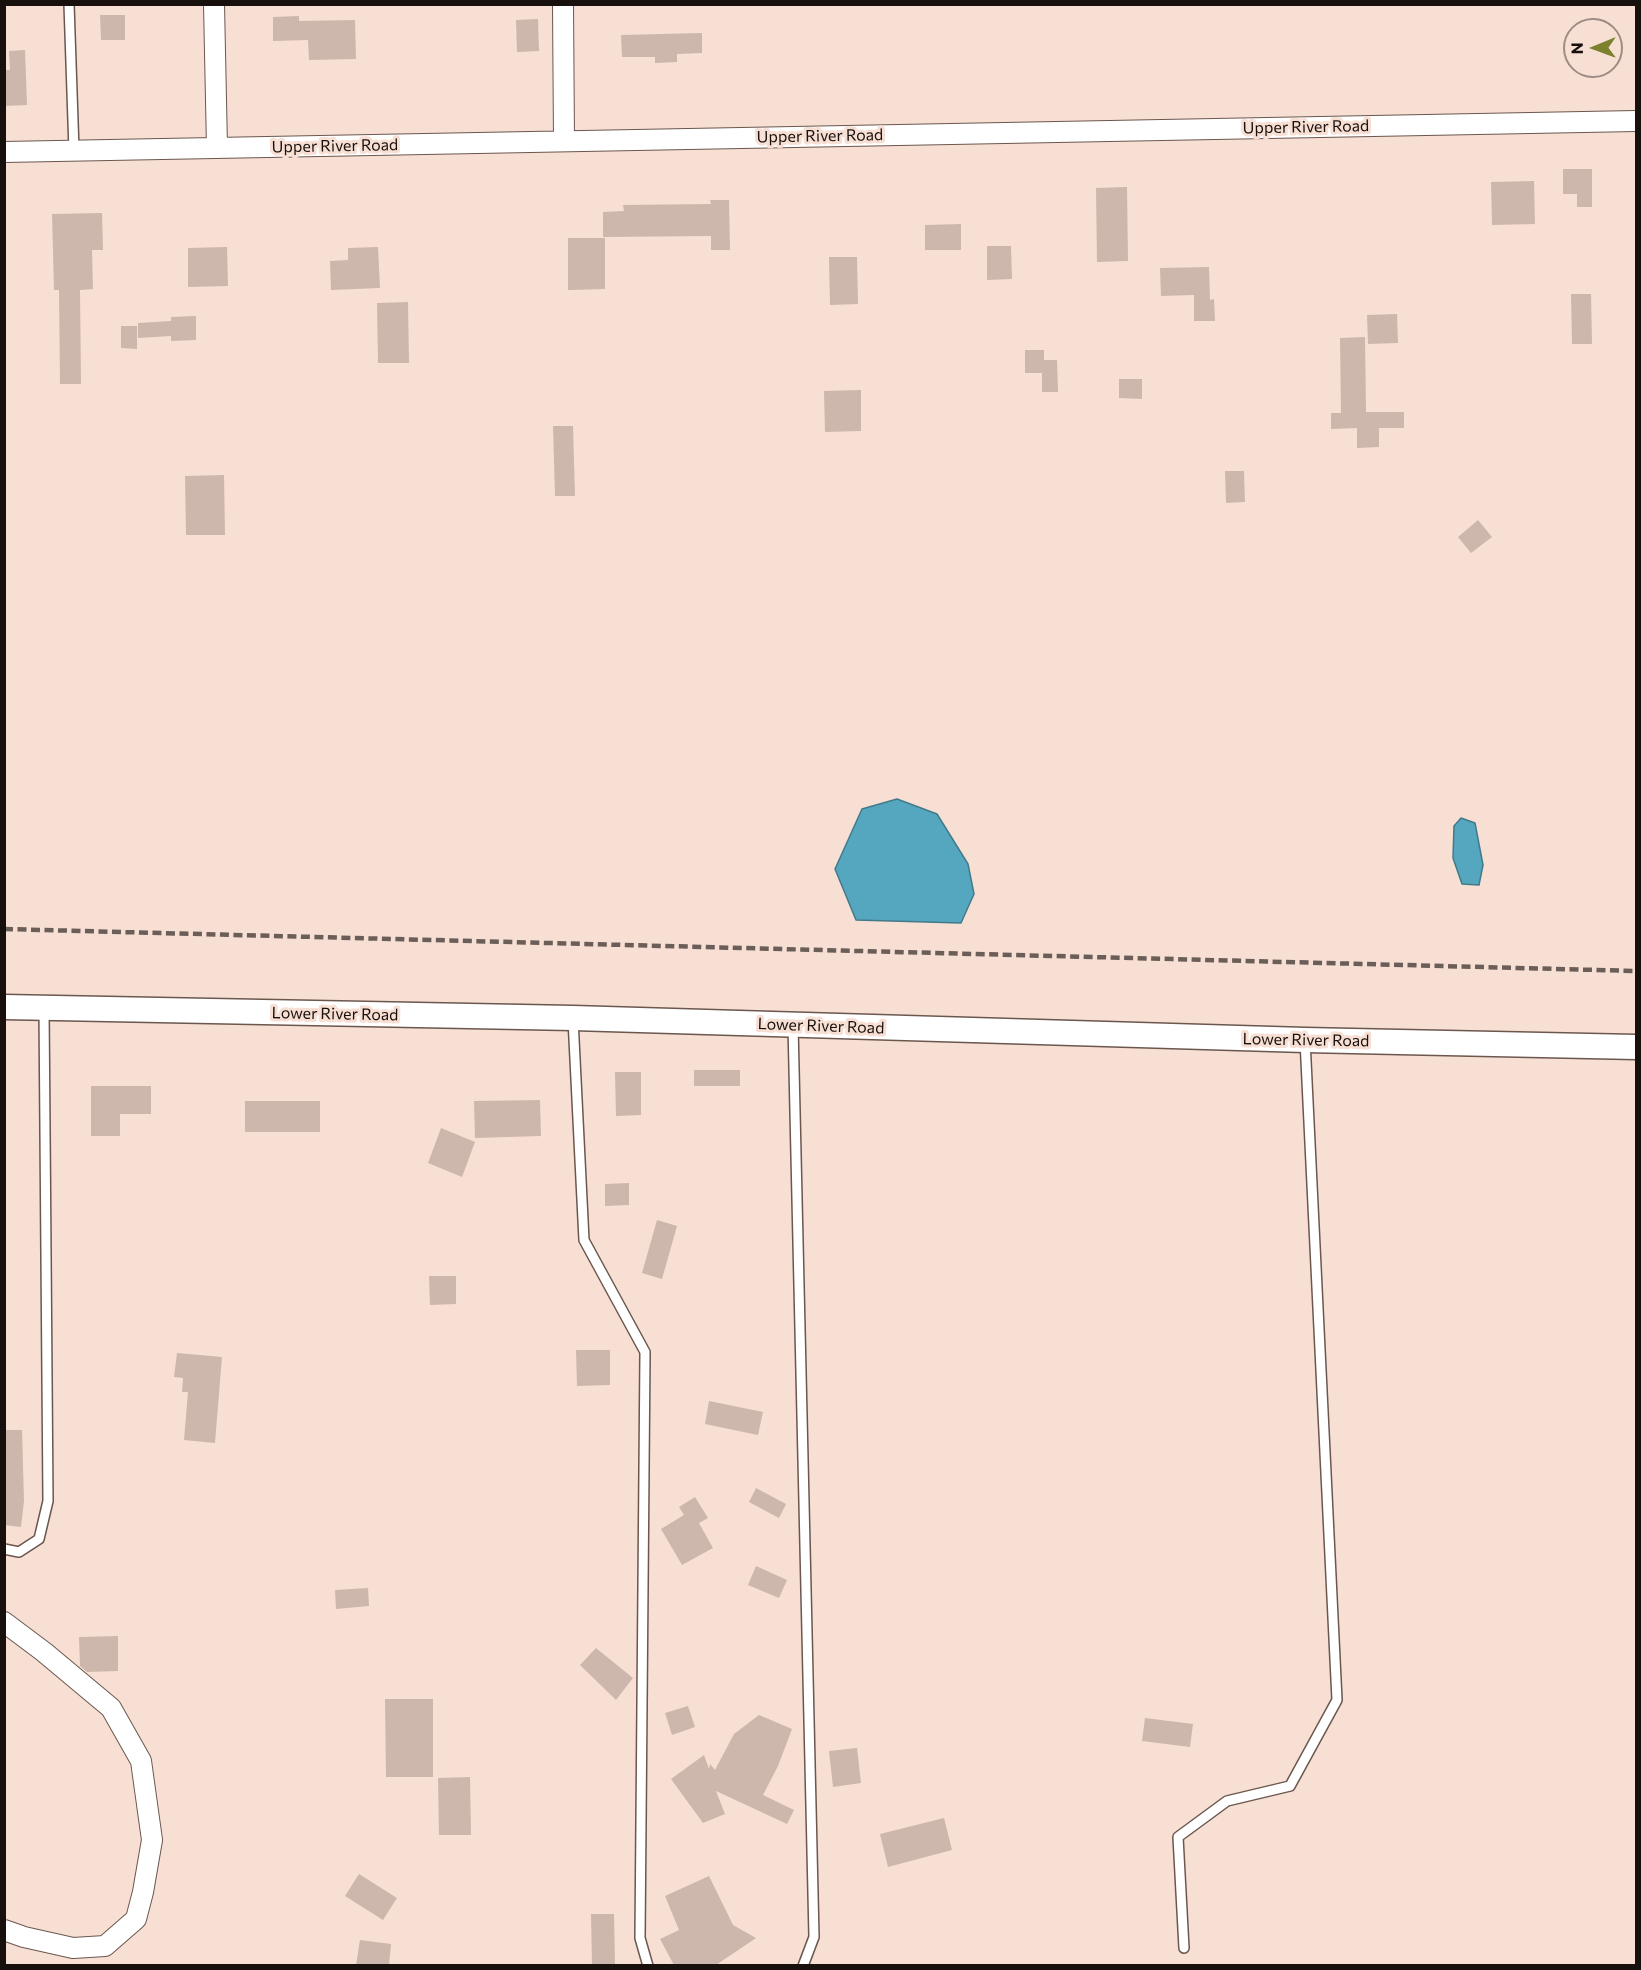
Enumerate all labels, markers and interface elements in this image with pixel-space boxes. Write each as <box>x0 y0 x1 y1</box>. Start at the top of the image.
north arrow <box>1563 18 1623 78</box>
text: N <box>1567 42 1586 54</box>
street label: Upper River Road <box>1243 116 1369 138</box>
street label: Upper River Road <box>757 125 883 147</box>
street label: Upper River Road <box>272 135 398 157</box>
street label: Lower River Road <box>271 1003 399 1025</box>
street label: Lower River Road <box>757 1014 885 1038</box>
street label: Lower River Road <box>1242 1029 1370 1051</box>

